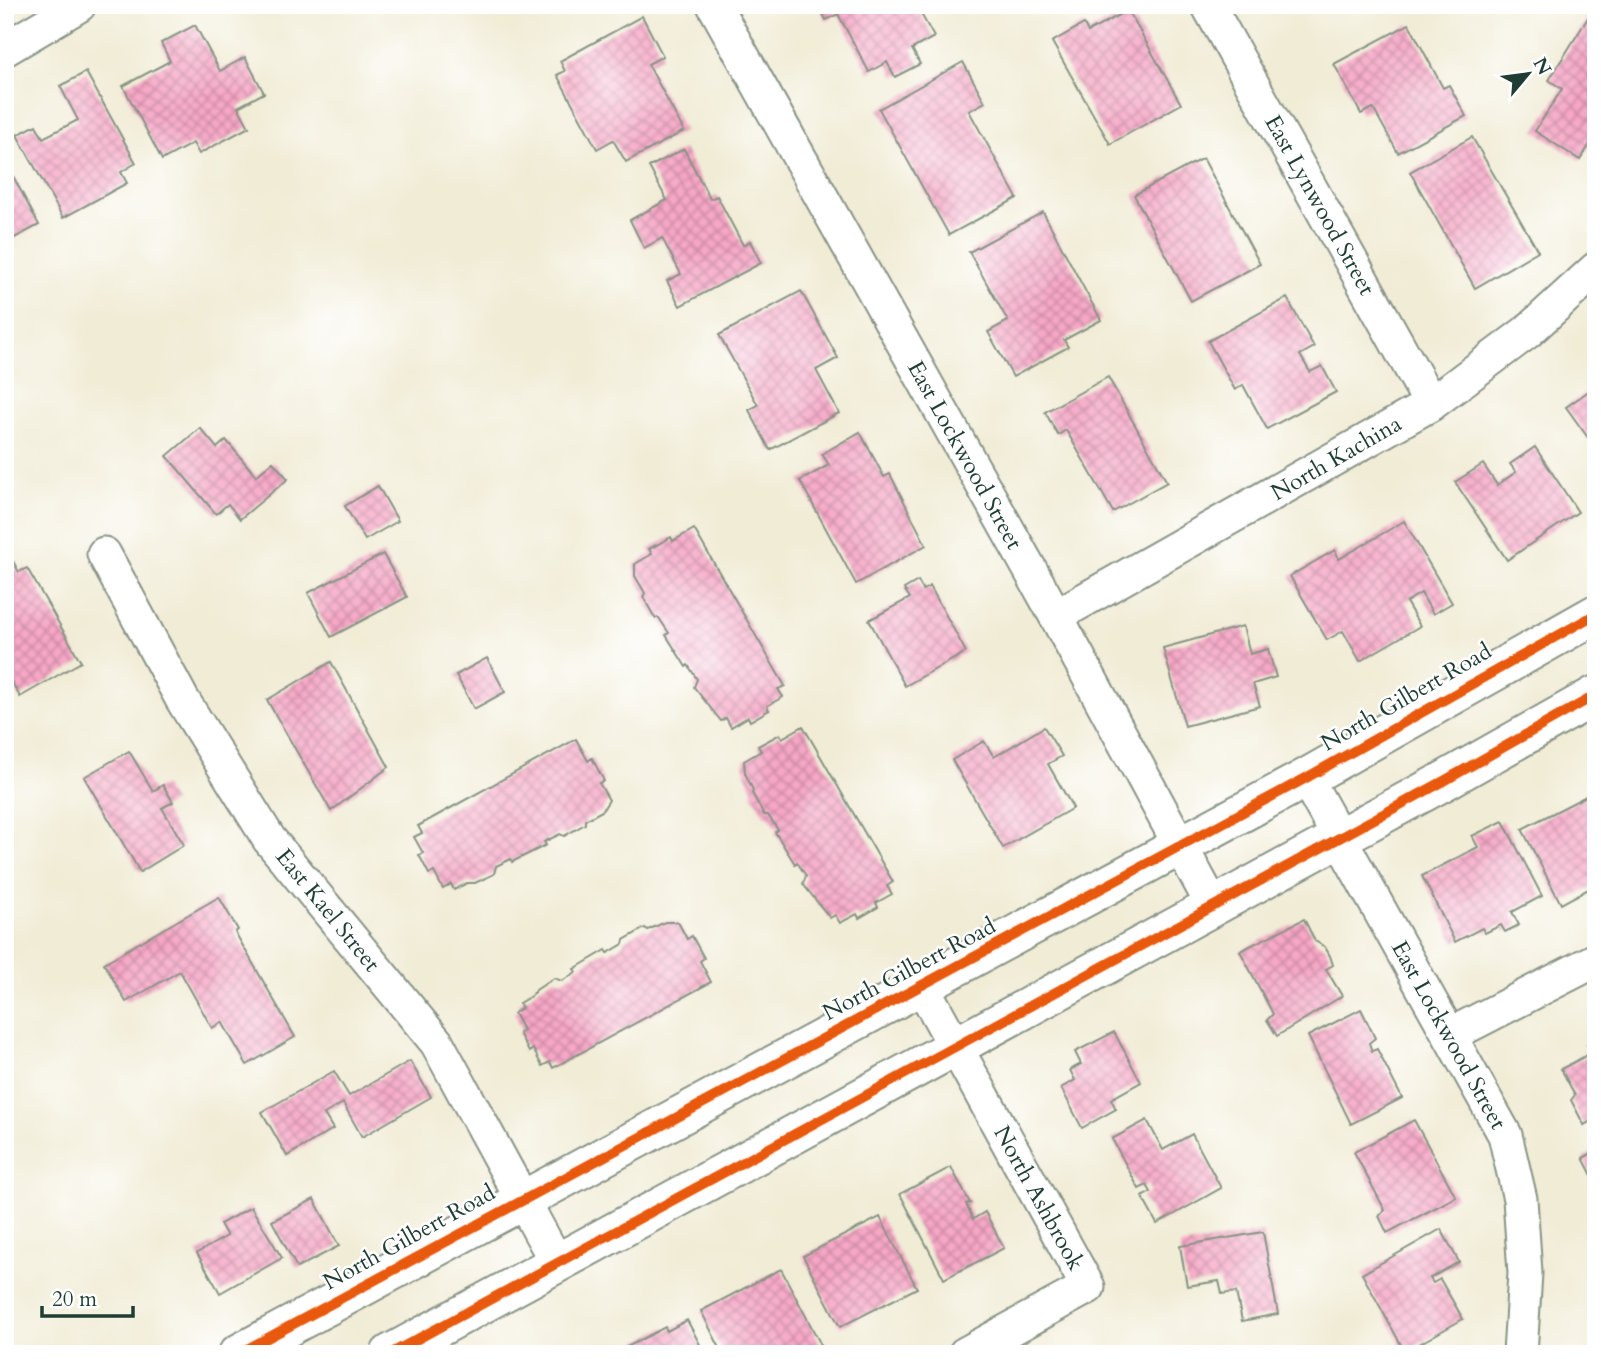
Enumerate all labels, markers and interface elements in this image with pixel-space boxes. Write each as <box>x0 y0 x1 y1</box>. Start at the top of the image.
north arrow <box>1492 38 1562 108</box>
text: N <box>1527 53 1558 80</box>
street label: East Lynwood Street <box>1258 109 1382 301</box>
street label: East Lockwood Street <box>900 355 1030 555</box>
street label: North Kachina <box>1265 408 1407 508</box>
street label: North Gilbert Road <box>1315 635 1498 758</box>
street label: East Kael Street <box>269 842 387 978</box>
street label: North Gilbert Road <box>817 910 1002 1028</box>
street label: East Lockwood Street <box>1384 935 1514 1135</box>
street label: North Ashbrook <box>986 1120 1092 1277</box>
street label: North Gilbert Road <box>317 1176 501 1297</box>
scale bar <box>42 1275 133 1319</box>
text: 20 m <box>52 1285 97 1314</box>

